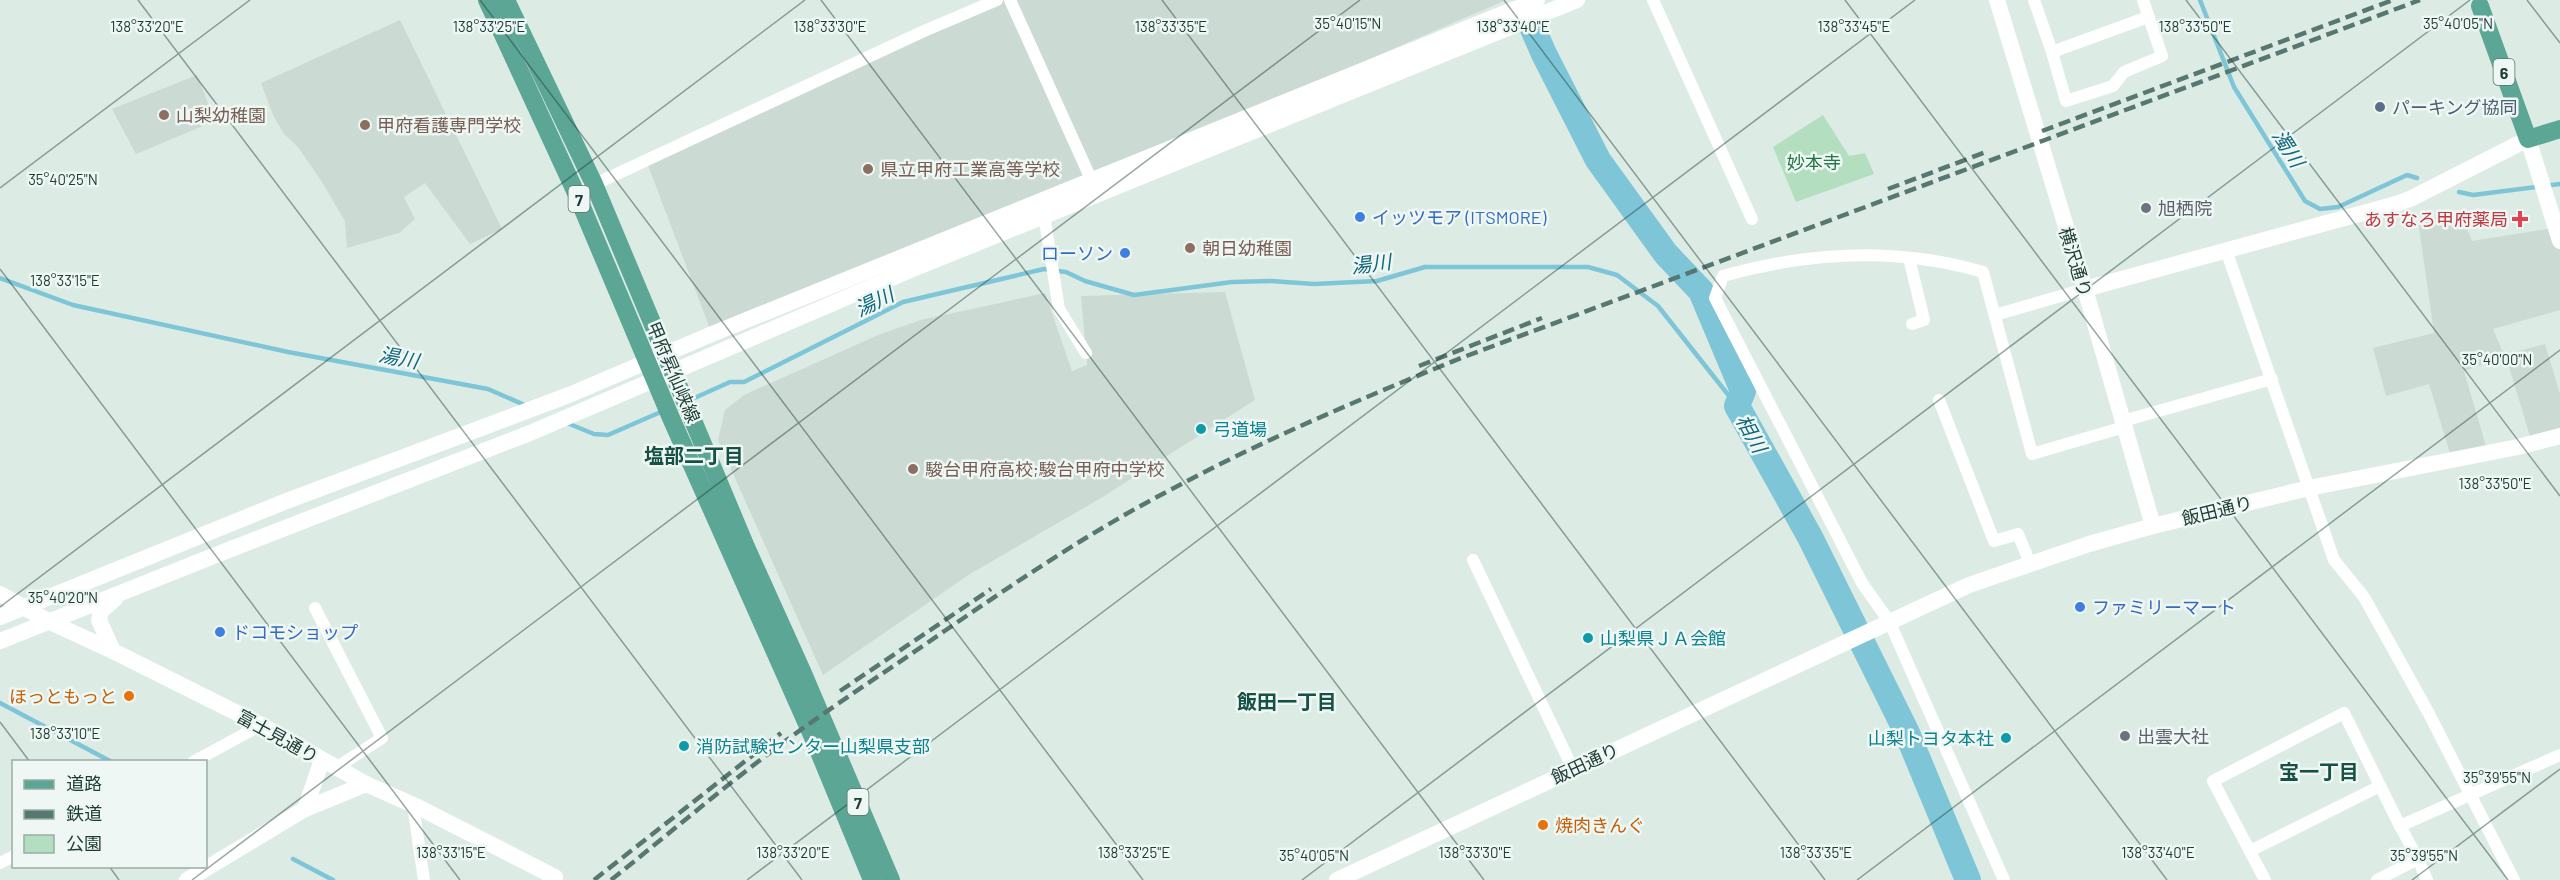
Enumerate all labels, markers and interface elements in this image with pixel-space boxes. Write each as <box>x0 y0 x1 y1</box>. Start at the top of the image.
text: 35°40'15"N <box>1315 14 1381 32</box>
text: 35°40'05"N <box>2423 14 2493 32</box>
text: 138°33'20"E <box>110 17 184 35</box>
text: 138°33'25"E <box>453 17 525 35</box>
text: 138°33'30"E <box>793 17 867 35</box>
text: 138°33'35"E <box>1135 17 1207 35</box>
text: 138°33'40"E <box>1476 17 1550 35</box>
text: 138°33'45"E <box>1818 17 1890 35</box>
text: 138°33'50"E <box>2158 17 2232 35</box>
road number: 6 <box>2494 59 2514 85</box>
place label: パーキング協同 <box>2392 96 2517 118</box>
marker: パーキング協同 <box>2373 100 2387 114</box>
place label: 山梨幼稚園 <box>176 104 266 126</box>
marker: 山梨幼稚園 <box>157 108 171 122</box>
place label: 甲府看護専門学校 <box>377 114 521 136</box>
marker: 甲府看護専門学校 <box>358 118 372 132</box>
water label: 濁川 <box>2268 125 2311 173</box>
park label: 妙本寺 <box>1787 151 1841 173</box>
place label: 県立甲府工業高等学校 <box>880 158 1060 180</box>
marker: 県立甲府工業高等学校 <box>861 162 875 176</box>
text: 35°40'25"N <box>28 170 98 188</box>
road number: 7 <box>568 186 590 212</box>
place label: 旭栖院 <box>2158 197 2212 219</box>
marker: 旭栖院 <box>2139 201 2153 215</box>
place label: イッツモア (ITSMORE) <box>1372 206 1547 228</box>
place label: あすなろ甲府薬局 <box>2364 208 2508 230</box>
marker: イッツモア (ITSMORE) <box>1353 210 1367 224</box>
marker: あすなろ甲府薬局 <box>2513 212 2527 226</box>
street label: 横沢通り <box>2055 224 2097 300</box>
place label: 朝日幼稚園 <box>1202 237 1292 259</box>
marker: 朝日幼稚園 <box>1183 241 1197 255</box>
place label: ローソン <box>1041 242 1113 264</box>
marker: ローソン <box>1118 246 1132 260</box>
water label: 湯川 <box>1350 248 1394 277</box>
text: 138°33'15"E <box>30 271 100 289</box>
water label: 湯川 <box>851 281 899 321</box>
street label: 甲府昇仙峡線 <box>643 318 705 426</box>
water label: 湯川 <box>377 341 423 373</box>
text: 35°40'00"N <box>2462 350 2532 368</box>
water label: 相川 <box>1732 410 1773 458</box>
place label: 弓道場 <box>1213 418 1267 440</box>
marker: 弓道場 <box>1194 422 1208 436</box>
district label: 塩部二丁目 <box>644 443 744 467</box>
place label: 駿台甲府高校;駿台甲府中学校 <box>925 458 1165 480</box>
marker: 駿台甲府高校;駿台甲府中学校 <box>906 462 920 476</box>
text: 138°33'50"E <box>2458 474 2532 492</box>
street label: 飯田通り <box>2179 491 2255 529</box>
text: 35°40'20"N <box>28 588 98 606</box>
place label: ファミリーマート <box>2092 596 2236 618</box>
marker: ファミリーマート <box>2073 600 2087 614</box>
place label: ドコモショップ <box>232 621 358 643</box>
marker: ドコモショップ <box>213 625 227 639</box>
place label: 山梨県ＪＡ会館 <box>1600 627 1726 649</box>
marker: 山梨県ＪＡ会館 <box>1581 631 1595 645</box>
place label: ほっともっと <box>9 685 117 707</box>
marker: ほっともっと <box>122 689 136 703</box>
district label: 飯田一丁目 <box>1237 689 1337 713</box>
street label: 富士見通り <box>233 705 323 767</box>
text: 138°33'10"E <box>30 724 100 742</box>
place label: 出雲大社 <box>2137 725 2209 747</box>
place label: 山梨トヨタ本社 <box>1868 727 1994 749</box>
marker: 出雲大社 <box>2118 729 2132 743</box>
marker: 山梨トヨタ本社 <box>1999 731 2013 745</box>
place label: 消防試験センター山梨県支部 <box>696 735 930 757</box>
street label: 飯田通り <box>1548 738 1622 788</box>
marker: 消防試験センター山梨県支部 <box>677 739 691 753</box>
district label: 宝一丁目 <box>2279 759 2359 783</box>
legend <box>12 760 207 868</box>
text: 35°39'55"N <box>2463 768 2531 786</box>
text: 道路 <box>66 772 102 794</box>
road number: 7 <box>848 789 868 815</box>
text: 鉄道 <box>66 802 102 824</box>
place label: 焼肉きんぐ <box>1555 814 1645 836</box>
marker: 焼肉きんぐ <box>1536 818 1550 832</box>
text: 公園 <box>66 832 102 854</box>
text: 138°33'15"E <box>416 843 486 861</box>
text: 138°33'20"E <box>756 843 830 861</box>
text: 138°33'25"E <box>1098 843 1170 861</box>
text: 138°33'30"E <box>1438 843 1512 861</box>
text: 138°33'35"E <box>1780 843 1852 861</box>
text: 138°33'40"E <box>2121 843 2195 861</box>
text: 35°40'05"N <box>1279 846 1349 864</box>
text: 35°39'55"N <box>2390 846 2458 864</box>

